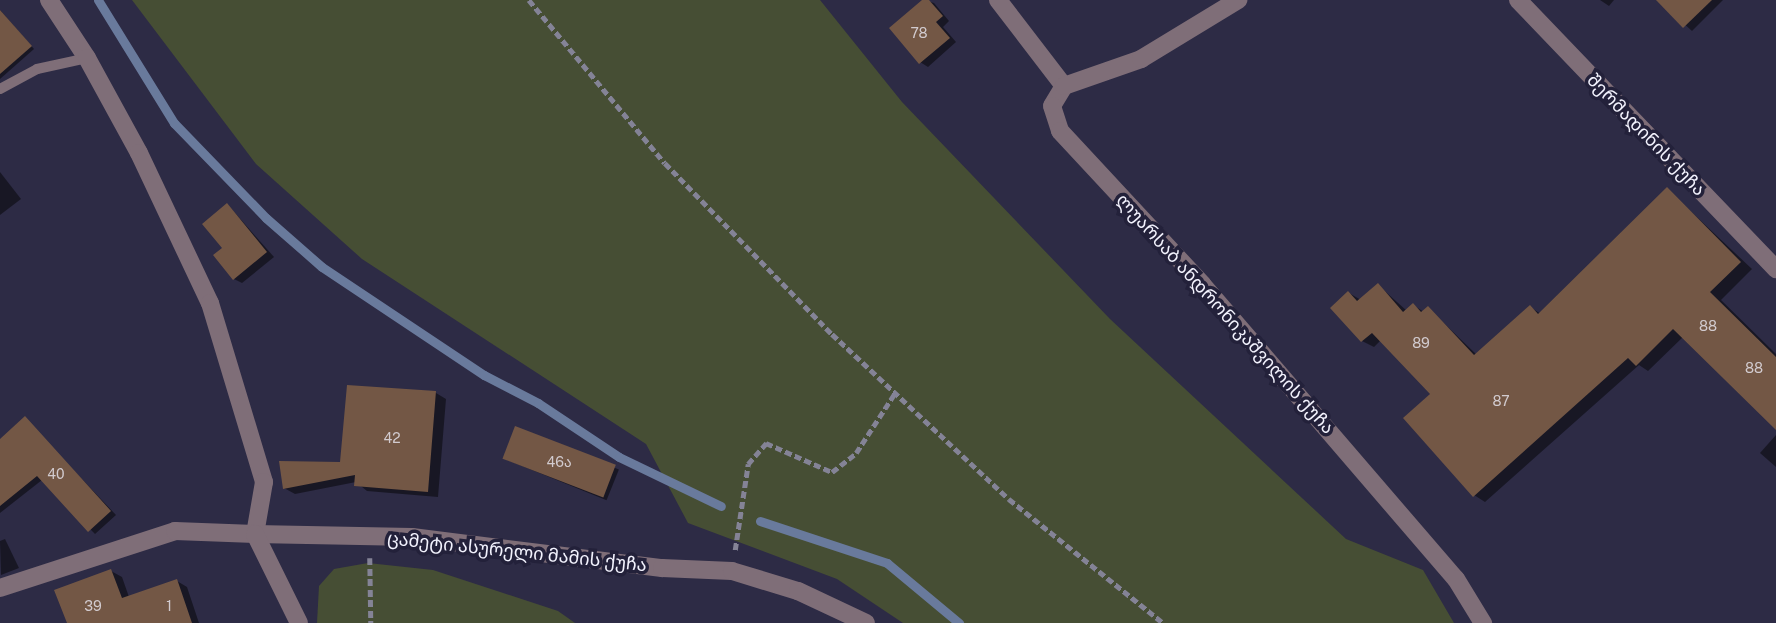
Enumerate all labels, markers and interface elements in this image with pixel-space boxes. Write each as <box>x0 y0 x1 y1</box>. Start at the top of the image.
house number: 78 <box>910 25 928 41</box>
street label: შერმადინის ქუჩა <box>1582 70 1710 200</box>
street label: ლუარსაბ ანდრონიკაშვილის ქუჩა <box>1111 189 1339 439</box>
house number: 88 <box>1699 318 1717 334</box>
house number: 89 <box>1412 335 1430 351</box>
house number: 88 <box>1745 360 1763 376</box>
house number: 87 <box>1492 393 1510 409</box>
house number: 42 <box>383 430 401 446</box>
house number: 46ა <box>546 454 572 470</box>
house number: 40 <box>47 466 65 482</box>
street label: ცამეტი ასურელი მამის ქუჩა <box>386 528 648 576</box>
house number: 39 <box>84 598 102 614</box>
house number: 1 <box>166 598 172 614</box>

